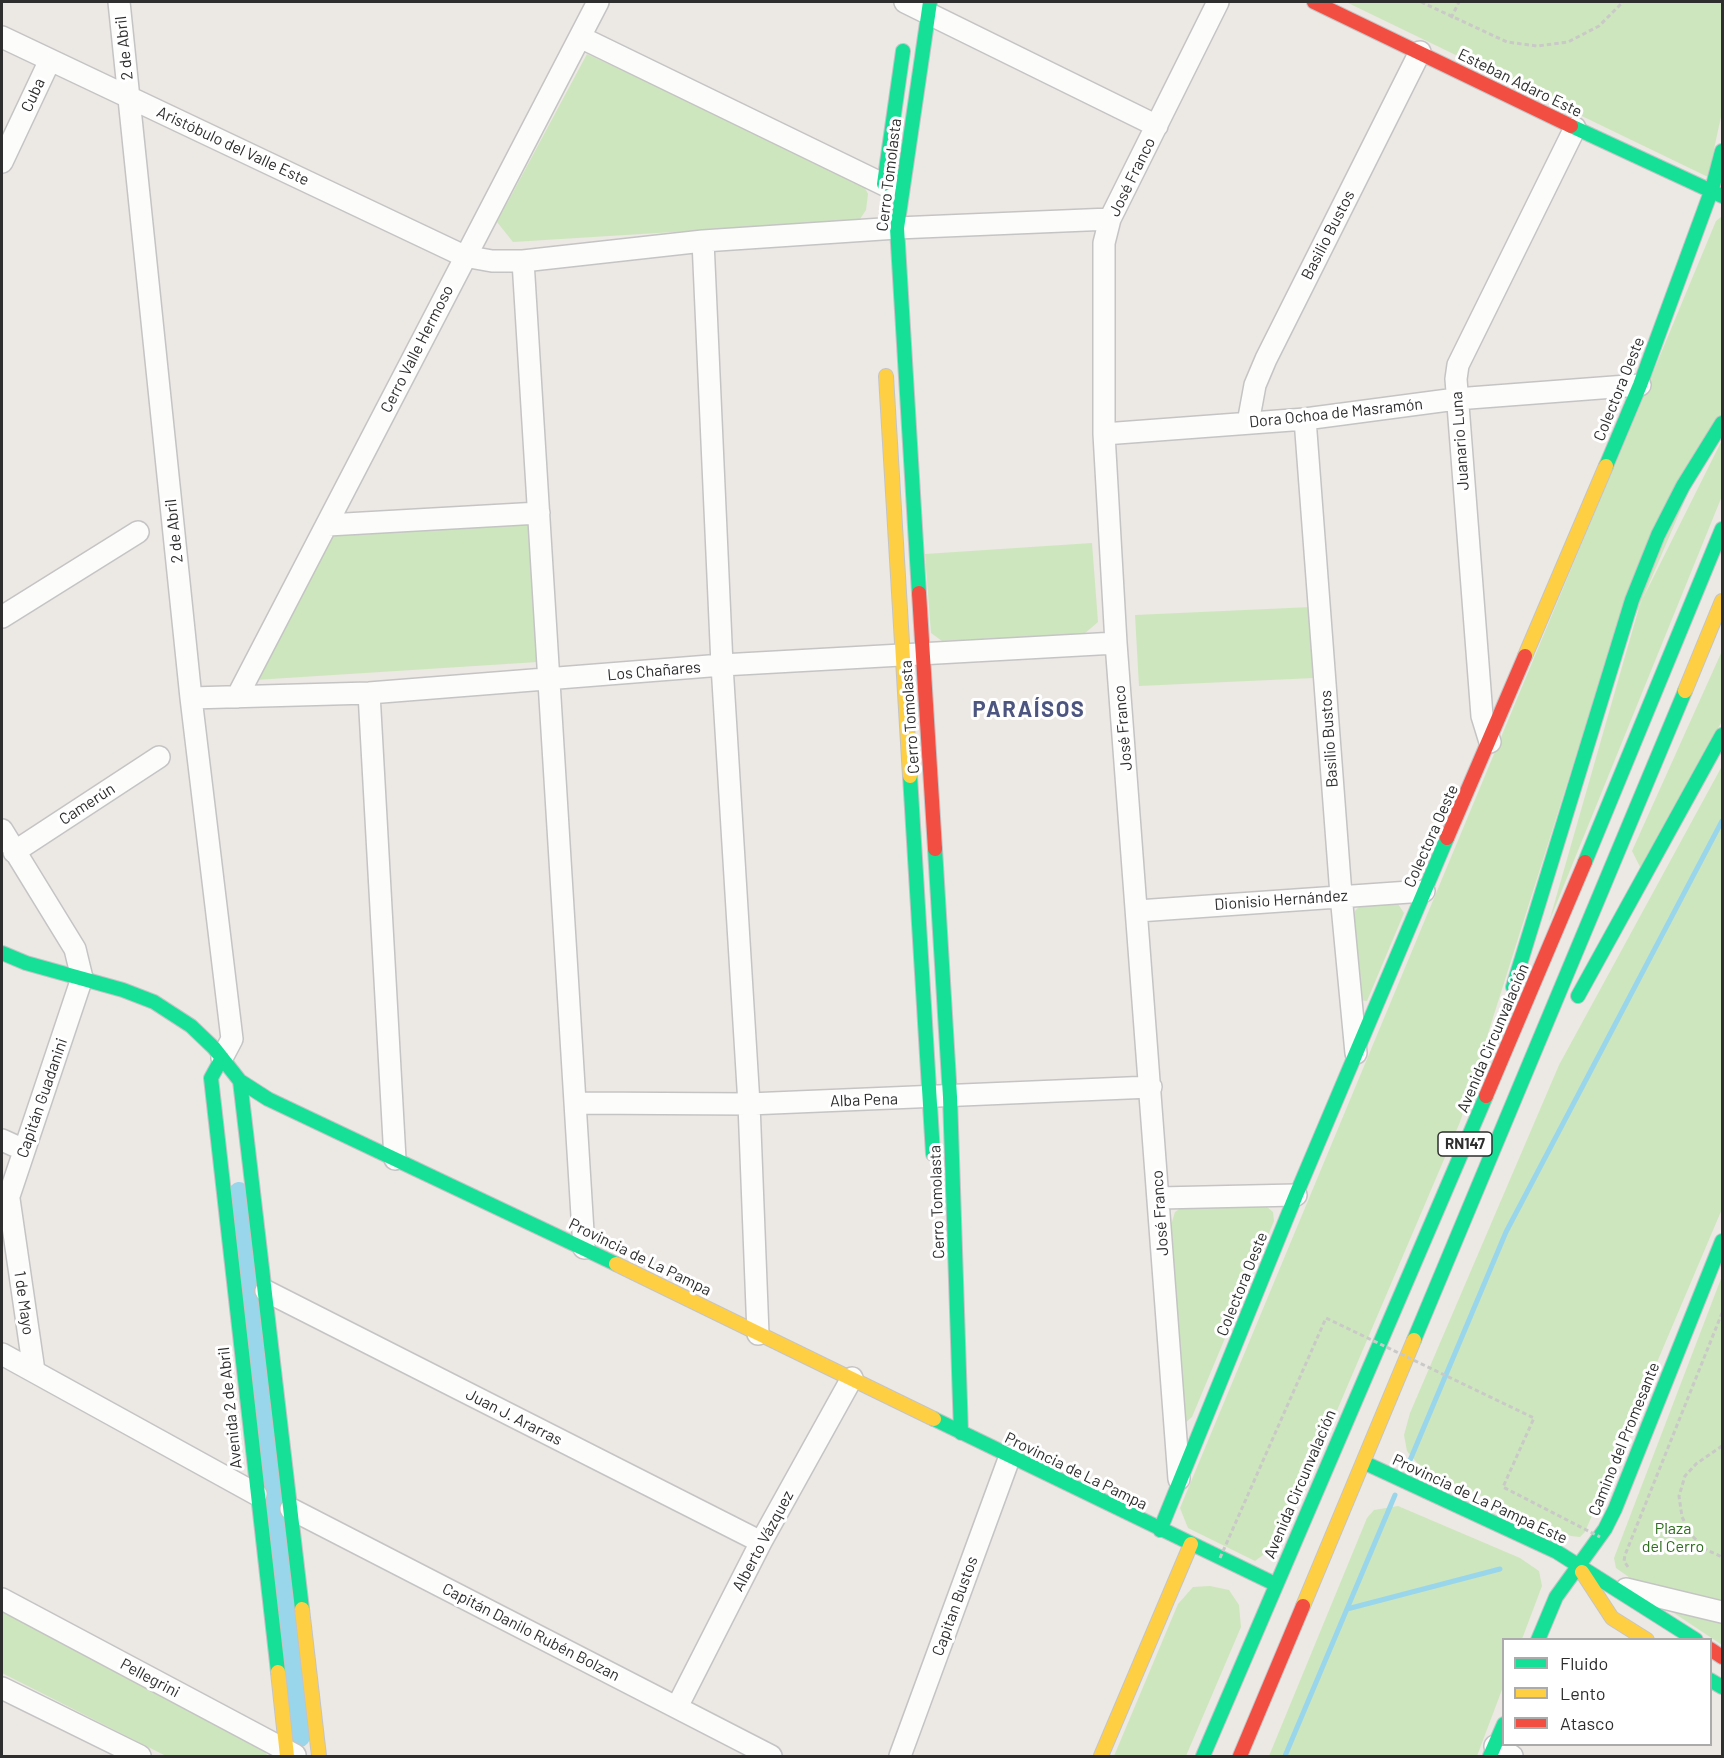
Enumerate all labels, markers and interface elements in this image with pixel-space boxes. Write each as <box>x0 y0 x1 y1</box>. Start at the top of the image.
street label: 2 de Abril <box>111 15 137 81</box>
street label: Esteban Adaro Este <box>1455 45 1585 121</box>
street label: Cuba <box>17 75 49 115</box>
street label: Aristóbulo del Valle Este <box>154 102 312 190</box>
street label: Cerro Tomolasta <box>873 117 905 233</box>
street label: José Franco <box>1105 134 1159 220</box>
street label: Basilio Bustos <box>1297 187 1359 283</box>
street label: Cerro Valle Hermoso <box>377 282 457 416</box>
street label: Colectora Oeste <box>1589 334 1649 444</box>
street label: Juanario Luna <box>1447 391 1473 491</box>
street label: Dora Ochoa de Masramón <box>1248 394 1424 432</box>
street label: 2 de Abril <box>161 498 187 564</box>
street label: Los Chañares <box>606 657 702 685</box>
street label: Cerro Tomolasta <box>896 660 924 774</box>
street label: José Franco <box>1110 684 1136 772</box>
street label: Basilio Bustos <box>1316 690 1342 788</box>
district label: PARAÍSOS <box>973 697 1085 723</box>
street label: Camerún <box>56 779 118 829</box>
street label: Colectora Oeste <box>1400 782 1462 890</box>
street label: Dionisio Hernández <box>1214 886 1348 914</box>
street label: Avenida Circunvalación <box>1453 961 1533 1115</box>
street label: Capitán Guadanini <box>13 1036 71 1160</box>
street label: Alba Pena <box>830 1089 898 1111</box>
road number: RN147 <box>1438 1132 1492 1156</box>
street label: Cerro Tomolasta <box>925 1145 949 1259</box>
street label: José Franco <box>1147 1170 1173 1256</box>
street label: Provincia de La Pampa <box>566 1214 714 1300</box>
street label: Colectora Oeste <box>1212 1229 1272 1339</box>
street label: 1 de Mayo <box>10 1270 38 1336</box>
street label: Avenida 2 de Abril <box>214 1346 246 1470</box>
street label: Camino del Promesante <box>1584 1360 1664 1518</box>
street label: Juan J. Ararras <box>463 1384 565 1450</box>
street label: Avenida Circunvalación <box>1260 1407 1340 1561</box>
street label: Provincia de La Pampa <box>1002 1428 1150 1514</box>
street label: Provincia de La Pampa Este <box>1389 1450 1571 1548</box>
street label: Alberto Vázquez <box>728 1487 798 1595</box>
park label: Plaza del Cerro <box>1642 1519 1704 1557</box>
street label: Capitan Bustos <box>928 1554 982 1658</box>
street label: Capitán Danilo Rubén Bolzan <box>439 1579 623 1685</box>
legend <box>1502 1638 1712 1746</box>
text: Fluido <box>1560 1652 1608 1674</box>
street label: Pellegrini <box>117 1654 183 1702</box>
text: Lento <box>1560 1682 1606 1704</box>
text: Atasco <box>1560 1712 1614 1734</box>

